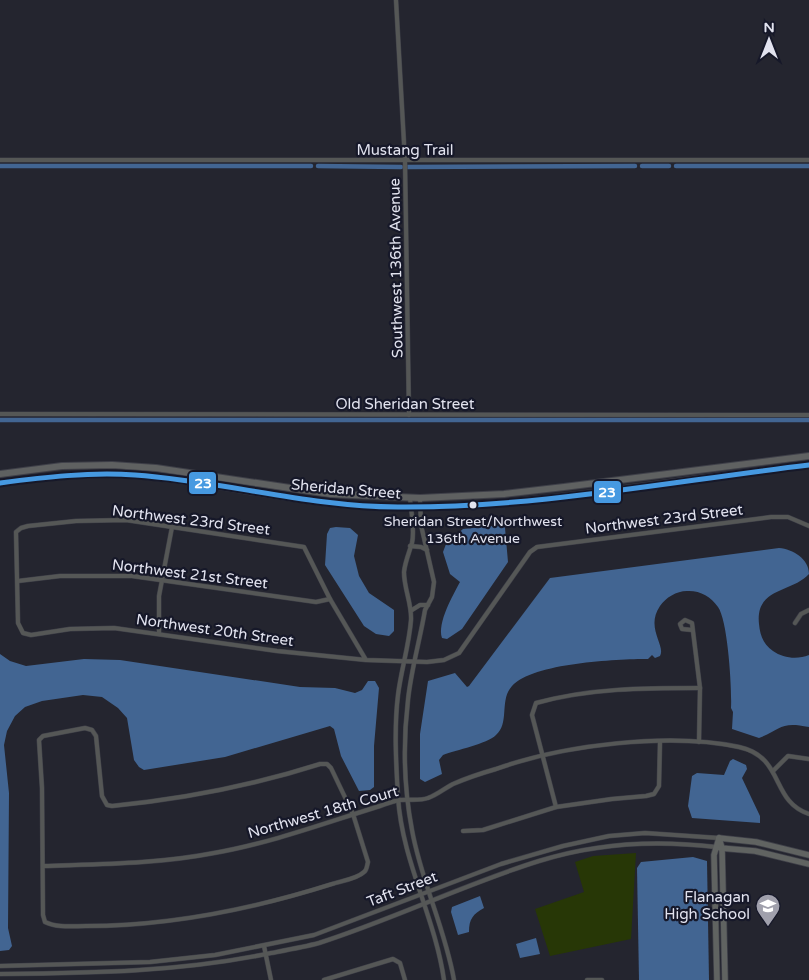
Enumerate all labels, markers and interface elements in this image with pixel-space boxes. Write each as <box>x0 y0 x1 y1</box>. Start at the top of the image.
north arrow <box>744 15 794 65</box>
text: N <box>763 19 775 36</box>
street label: Mustang Trail <box>356 141 454 159</box>
street label: Southwest 136th Avenue <box>385 178 407 358</box>
street label: Old Sheridan Street <box>335 395 475 413</box>
line badge: 23 <box>188 471 217 495</box>
text: 23 <box>194 475 212 492</box>
street label: Sheridan Street <box>290 475 402 503</box>
line badge: 23 <box>593 480 622 504</box>
text: 23 <box>598 484 616 501</box>
marker: Sheridan Street/Northwest 136th Avenue <box>468 500 478 510</box>
street label: Northwest 23rd Street <box>584 500 744 538</box>
street label: Northwest 23rd Street <box>111 501 271 539</box>
place label: Sheridan Street/Northwest 136th Avenue <box>384 513 563 547</box>
street label: Northwest 21st Street <box>111 556 269 593</box>
street label: Northwest 20th Street <box>135 610 295 650</box>
street label: Northwest 18th Court <box>246 782 401 842</box>
street label: Taft Street <box>364 867 440 911</box>
place label: Flanagan High School <box>664 888 750 923</box>
school or university icon: Flanagan High School <box>755 893 781 927</box>

